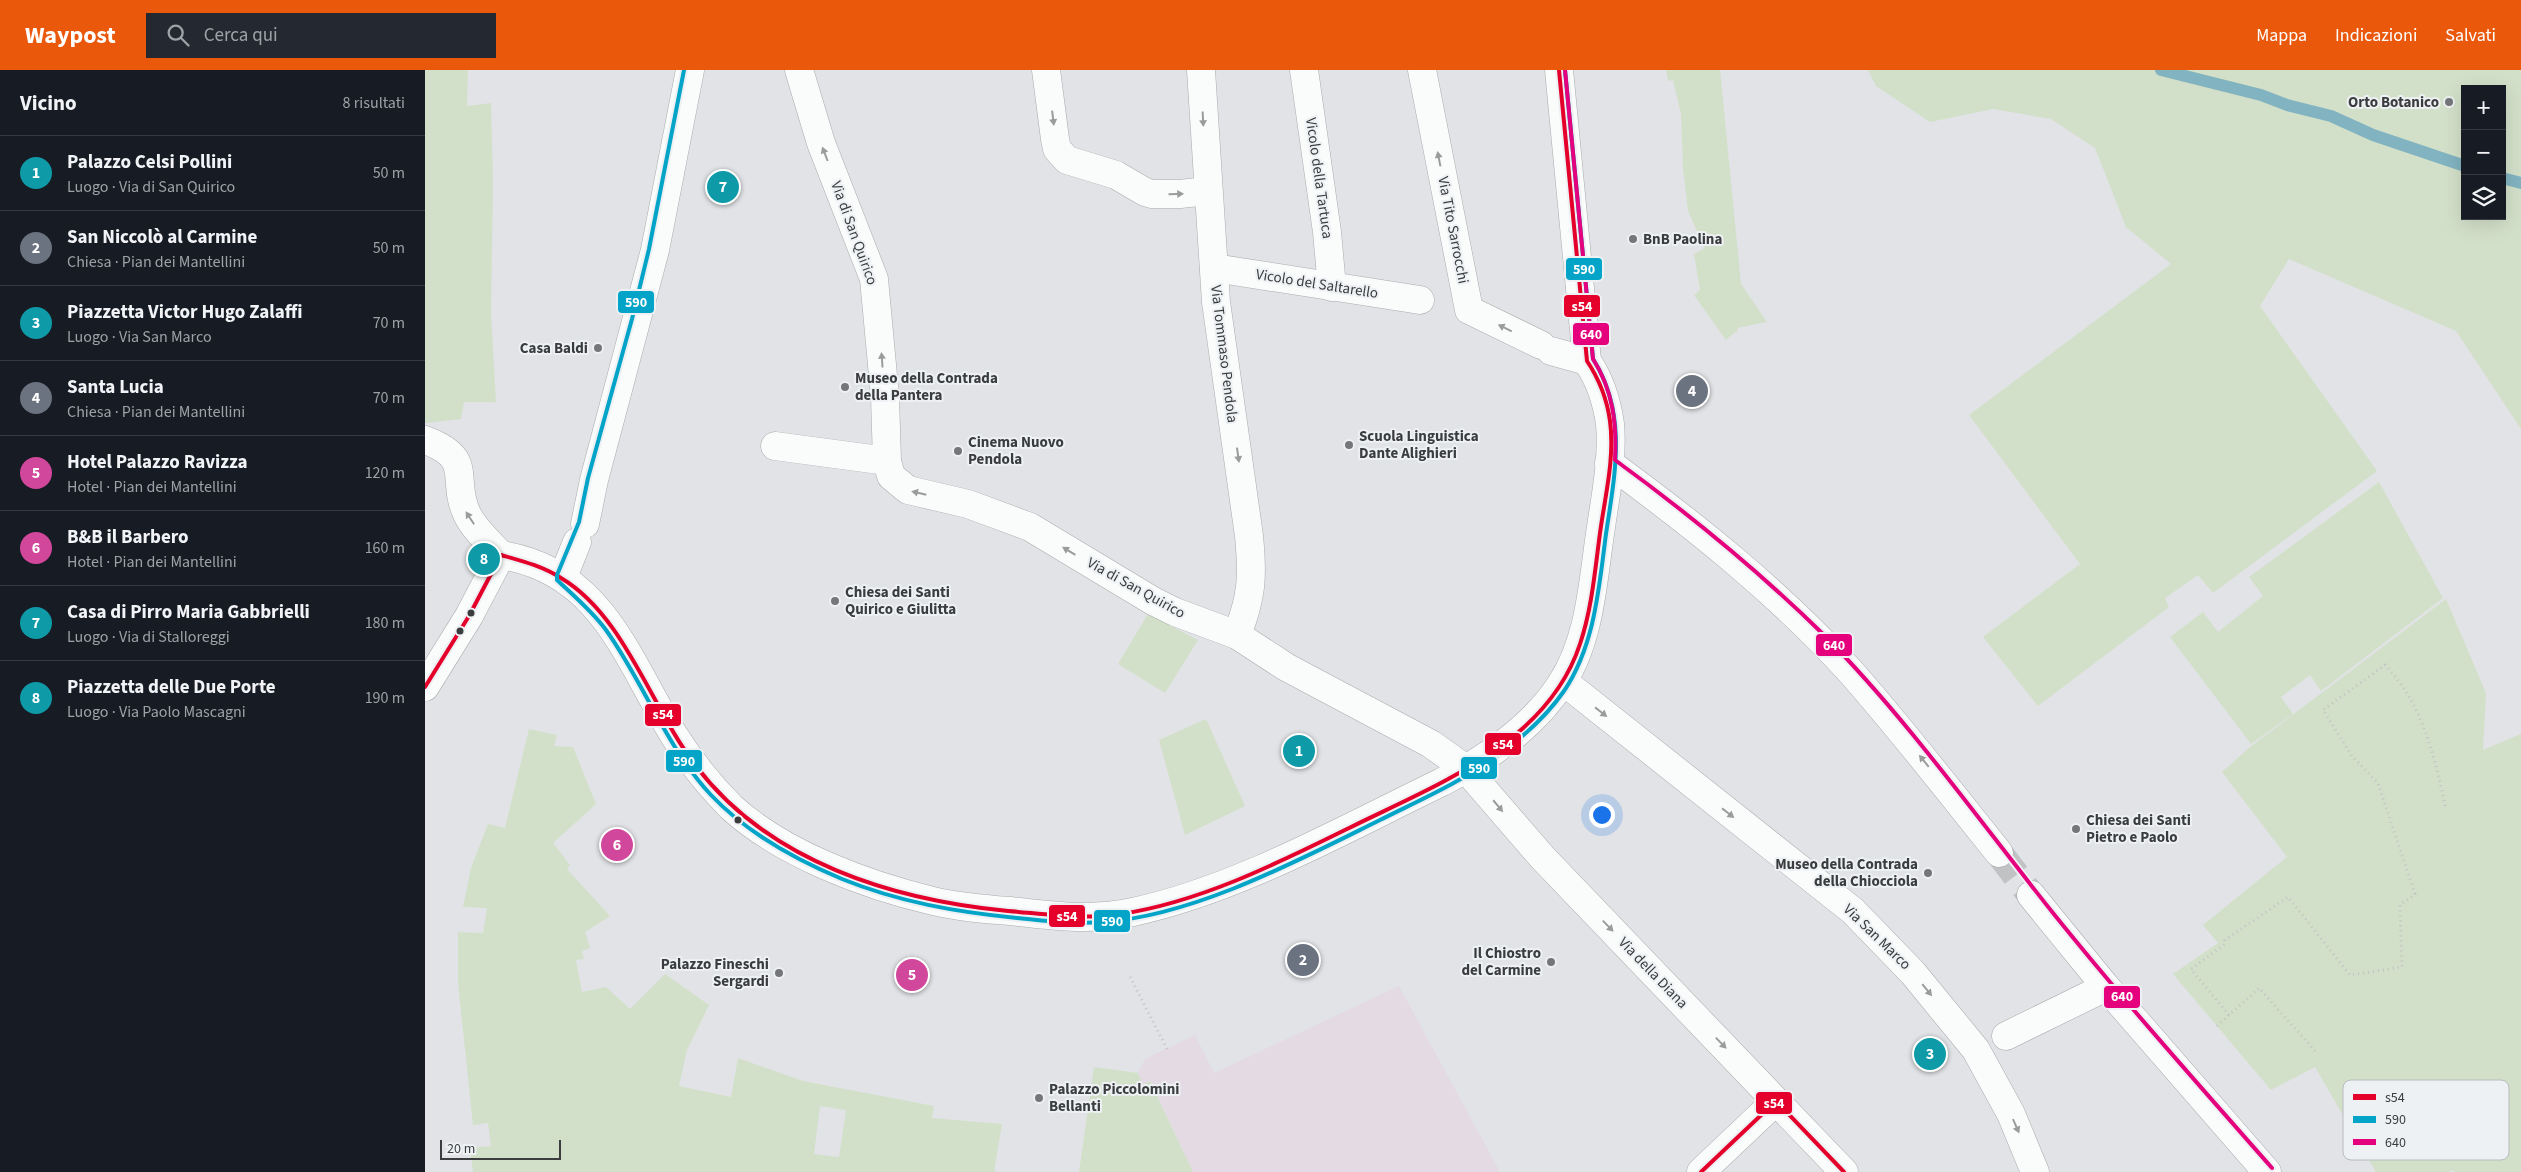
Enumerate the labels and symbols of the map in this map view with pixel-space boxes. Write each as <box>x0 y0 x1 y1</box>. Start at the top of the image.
place label: Orto Botanico <box>2348 92 2439 113</box>
marker: Orto Botanico <box>2443 96 2455 108</box>
one-way arrow <box>1049 111 1057 127</box>
one-way arrow <box>1200 111 1208 127</box>
street label: Vicolo della Tartuca <box>1300 116 1338 240</box>
one-way arrow <box>821 147 828 162</box>
one-way arrow <box>1435 152 1443 167</box>
pin: 7 <box>707 168 739 206</box>
street label: Via Tito Sarrocchi <box>1432 175 1474 285</box>
street label: Via di San Quirico <box>825 178 883 288</box>
one-way arrow <box>1168 190 1184 198</box>
place label: BnB Paolina <box>1643 229 1722 250</box>
marker: BnB Paolina <box>1627 233 1639 245</box>
line badge: 590 <box>1565 257 1603 281</box>
text: 590 <box>1573 260 1595 280</box>
street label: Vicolo del Saltarello <box>1254 264 1380 304</box>
street label: Via Tommaso Pendola <box>1205 284 1243 424</box>
line badge: 590 <box>617 290 655 314</box>
text: 590 <box>625 293 647 313</box>
line badge: s54 <box>1563 294 1601 318</box>
text: s54 <box>1572 297 1593 317</box>
line badge: 640 <box>1572 322 1610 346</box>
one-way arrow <box>1498 324 1512 332</box>
text: 640 <box>1580 325 1602 345</box>
place label: Casa Baldi <box>520 338 588 359</box>
marker: Casa Baldi <box>592 342 604 354</box>
one-way arrow <box>878 352 886 368</box>
place label: Museo della Contrada della Pantera <box>855 368 998 406</box>
pin: 4 <box>1676 372 1708 410</box>
marker: Museo della Contrada della Pantera <box>839 381 851 393</box>
place label: Scuola Linguistica Dante Alighieri <box>1359 426 1479 464</box>
place label: Cinema Nuovo Pendola <box>968 432 1064 470</box>
marker: Scuola Linguistica Dante Alighieri <box>1343 439 1355 451</box>
marker: Cinema Nuovo Pendola <box>952 445 964 457</box>
one-way arrow <box>1234 447 1242 463</box>
one-way arrow <box>911 489 926 497</box>
one-way arrow <box>466 511 475 525</box>
pin: 8 <box>468 540 500 578</box>
one-way arrow <box>1063 546 1076 555</box>
street label: Via di San Quirico <box>1083 552 1189 624</box>
place label: Chiesa dei Santi Quirico e Giulitta <box>845 582 956 620</box>
marker: Chiesa dei Santi Quirico e Giulitta <box>829 595 841 607</box>
unlabelled marker <box>466 608 476 618</box>
unlabelled marker <box>455 626 465 636</box>
line badge: 640 <box>1815 633 1853 657</box>
text: 640 <box>1823 636 1845 656</box>
line badge: s54 <box>644 703 682 727</box>
text: s54 <box>653 705 674 725</box>
one-way arrow <box>1594 706 1607 717</box>
pin: 1 <box>1283 732 1315 770</box>
line badge: s54 <box>1484 732 1522 756</box>
text: s54 <box>1493 735 1514 755</box>
line badge: 590 <box>665 749 703 773</box>
text: 590 <box>673 752 695 772</box>
one-way arrow <box>1919 755 1930 767</box>
line badge: 590 <box>1460 756 1498 780</box>
text: 590 <box>1468 759 1490 779</box>
one-way arrow <box>1493 799 1504 812</box>
your location <box>1589 802 1615 828</box>
one-way arrow <box>1722 807 1735 818</box>
place label: Chiesa dei Santi Pietro e Paolo <box>2086 810 2191 848</box>
unlabelled marker <box>733 815 743 825</box>
marker: Chiesa dei Santi Pietro e Paolo <box>2070 823 2082 835</box>
pin: 6 <box>601 826 633 864</box>
place label: Museo della Contrada della Chiocciola <box>1775 854 1918 892</box>
marker: Museo della Contrada della Chiocciola <box>1922 867 1934 879</box>
street label: Via San Marco <box>1838 899 1916 975</box>
line badge: s54 <box>1048 904 1086 928</box>
text: s54 <box>1057 907 1078 927</box>
line badge: 590 <box>1093 909 1131 933</box>
text: 590 <box>1101 912 1123 932</box>
one-way arrow <box>1601 920 1613 932</box>
street label: Via della Diana <box>1613 933 1693 1013</box>
pin: 2 <box>1287 941 1319 979</box>
place label: Il Chiostro del Carmine <box>1461 943 1541 981</box>
place label: Palazzo Fineschi Sergardi <box>661 954 769 992</box>
pin: 5 <box>896 956 928 994</box>
marker: Il Chiostro del Carmine <box>1545 956 1557 968</box>
marker: Palazzo Fineschi Sergardi <box>773 967 785 979</box>
one-way arrow <box>1922 983 1933 996</box>
line badge: 640 <box>2103 985 2141 1009</box>
text: 640 <box>2111 987 2133 1007</box>
pin: 3 <box>1914 1035 1946 1073</box>
one-way arrow <box>1714 1037 1726 1049</box>
place label: Palazzo Piccolomini Bellanti <box>1049 1079 1179 1117</box>
legend <box>2343 1080 2509 1160</box>
text: s54 <box>2385 1088 2405 1108</box>
line badge: s54 <box>1755 1091 1793 1115</box>
marker: Palazzo Piccolomini Bellanti <box>1033 1092 1045 1104</box>
text: s54 <box>1764 1094 1785 1114</box>
text: 590 <box>2385 1110 2406 1130</box>
one-way arrow <box>2012 1119 2020 1133</box>
text: 640 <box>2385 1133 2406 1153</box>
scale bar <box>440 1137 561 1160</box>

